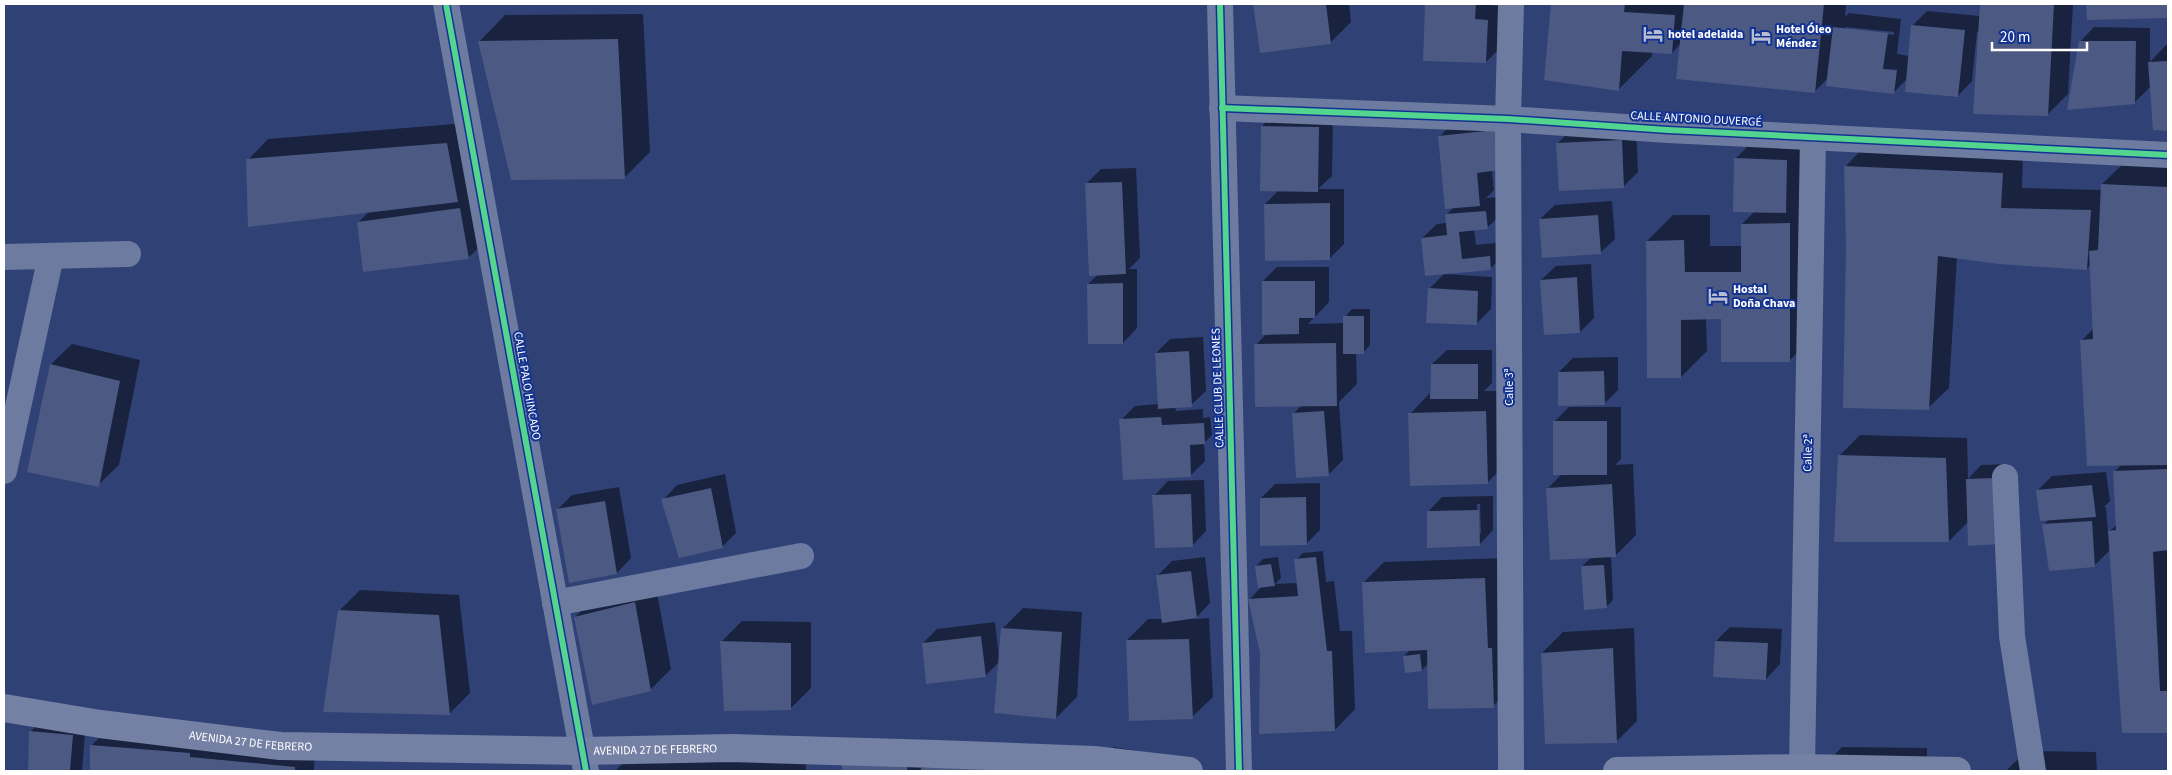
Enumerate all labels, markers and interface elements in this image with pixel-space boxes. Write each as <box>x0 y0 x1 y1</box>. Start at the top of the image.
scale bar <box>1992 20 2087 52</box>
place label: Hotel Óleo Méndez <box>1776 21 1832 52</box>
hotel icon: hotel adelaida <box>1642 23 1664 45</box>
hotel icon: Hotel Óleo Méndez <box>1750 25 1772 47</box>
place label: hotel adelaida <box>1668 26 1743 43</box>
text: 20 m <box>2000 27 2030 48</box>
street label: CALLE ANTONIO DUVERGÉ <box>1630 107 1762 131</box>
place label: Hostal Doña Chava <box>1733 281 1795 312</box>
hotel icon: Hostal Doña Chava <box>1707 285 1729 307</box>
street label: CALLE CLUB DE LEONES <box>1207 328 1229 448</box>
street label: CALLE PALO HINCADO <box>509 330 545 442</box>
street label: Calle 3ª <box>1501 368 1518 406</box>
street label: Calle 2ª <box>1799 434 1817 472</box>
street label: AVENIDA 27 DE FEBRERO <box>188 726 312 755</box>
street label: AVENIDA 27 DE FEBRERO <box>593 740 717 759</box>

